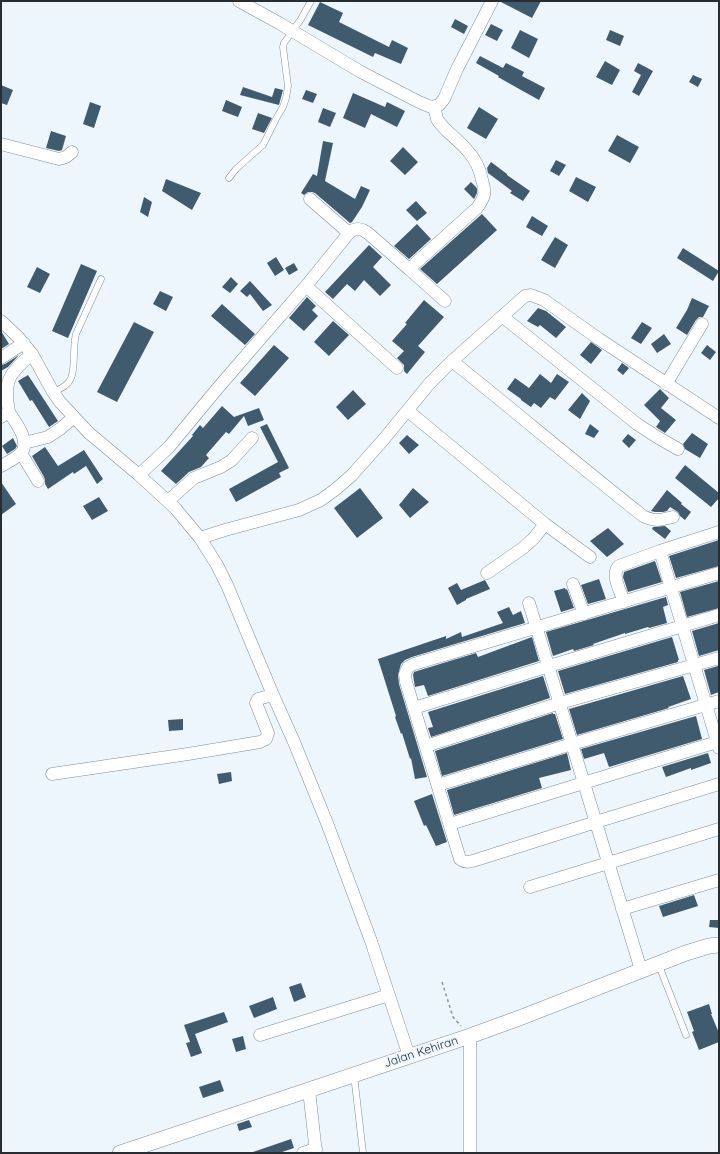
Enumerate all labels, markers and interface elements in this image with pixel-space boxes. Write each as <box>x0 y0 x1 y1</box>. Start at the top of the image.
street label: Jalan Kehiran <box>382 1033 460 1071</box>

